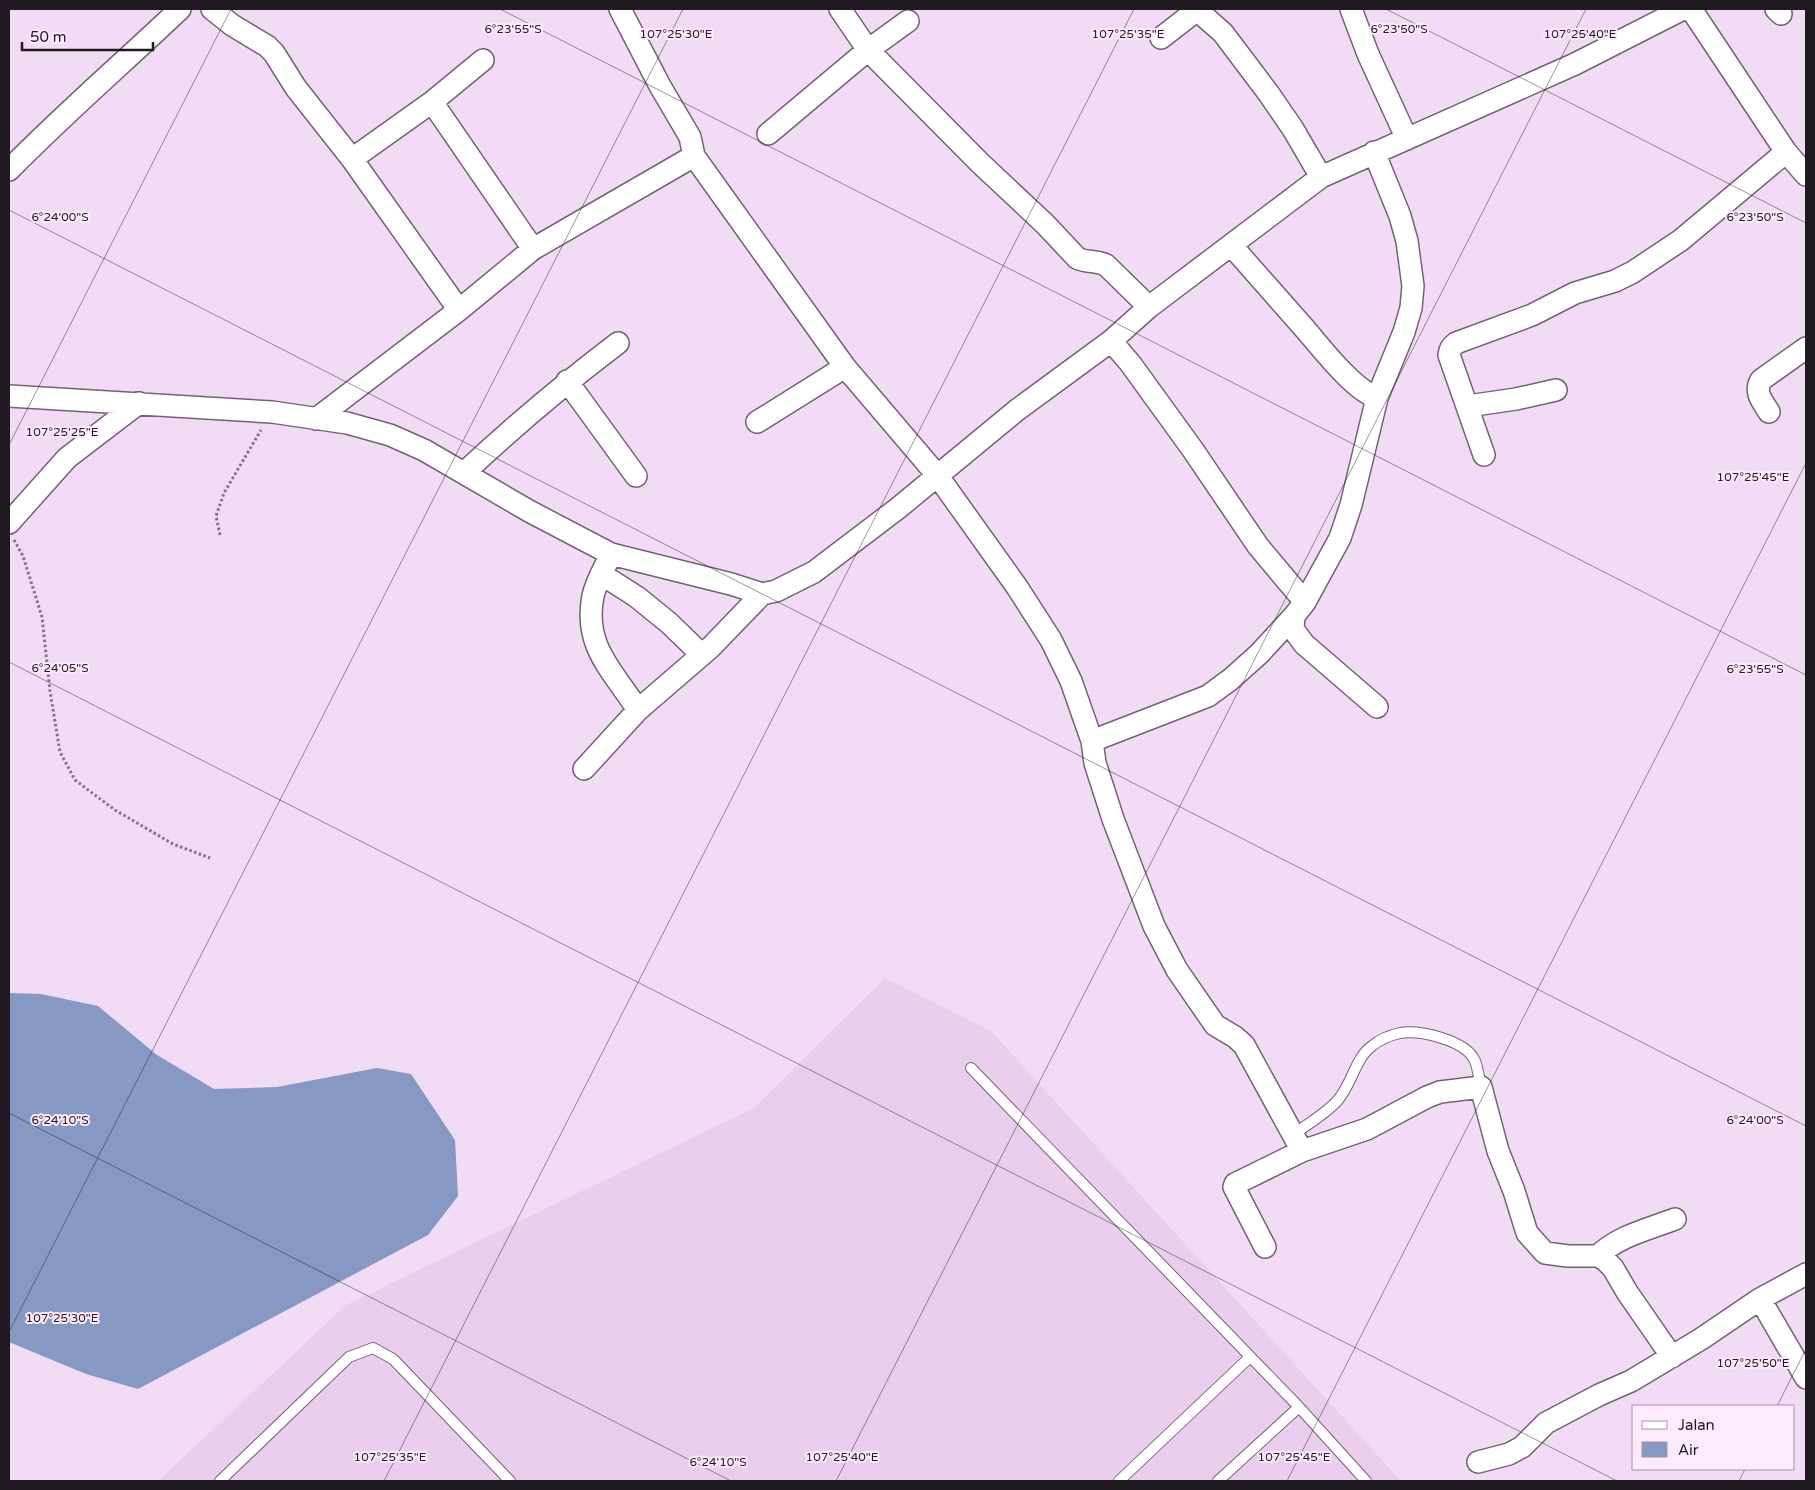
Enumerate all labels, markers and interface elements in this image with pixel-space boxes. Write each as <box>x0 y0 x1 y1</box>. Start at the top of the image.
scale bar <box>22 20 154 52</box>
text: 6°23'55"S <box>484 22 542 36</box>
text: 6°23'50"S <box>1370 22 1428 36</box>
text: 107°25'30"E <box>640 27 713 41</box>
text: 107°25'35"E <box>1092 27 1165 41</box>
text: 107°25'40"E <box>1544 27 1617 41</box>
text: 50 m <box>30 28 67 46</box>
text: 6°24'00"S <box>31 210 89 224</box>
text: 6°23'50"S <box>1726 210 1784 224</box>
text: 107°25'25"E <box>26 425 99 439</box>
text: 107°25'45"E <box>1717 470 1790 484</box>
text: 6°24'05"S <box>31 661 89 675</box>
text: 6°23'55"S <box>1726 662 1784 676</box>
text: 6°24'10"S <box>31 1113 89 1127</box>
text: 6°24'00"S <box>1726 1113 1784 1127</box>
text: 107°25'30"E <box>26 1311 99 1325</box>
text: 107°25'50"E <box>1717 1356 1790 1370</box>
legend <box>1632 1405 1795 1470</box>
text: Jalan <box>1678 1416 1715 1434</box>
text: Air <box>1678 1441 1699 1459</box>
text: 107°25'35"E <box>354 1450 427 1464</box>
text: 107°25'40"E <box>806 1450 879 1464</box>
text: 107°25'45"E <box>1258 1450 1331 1464</box>
text: 6°24'10"S <box>689 1455 747 1469</box>

